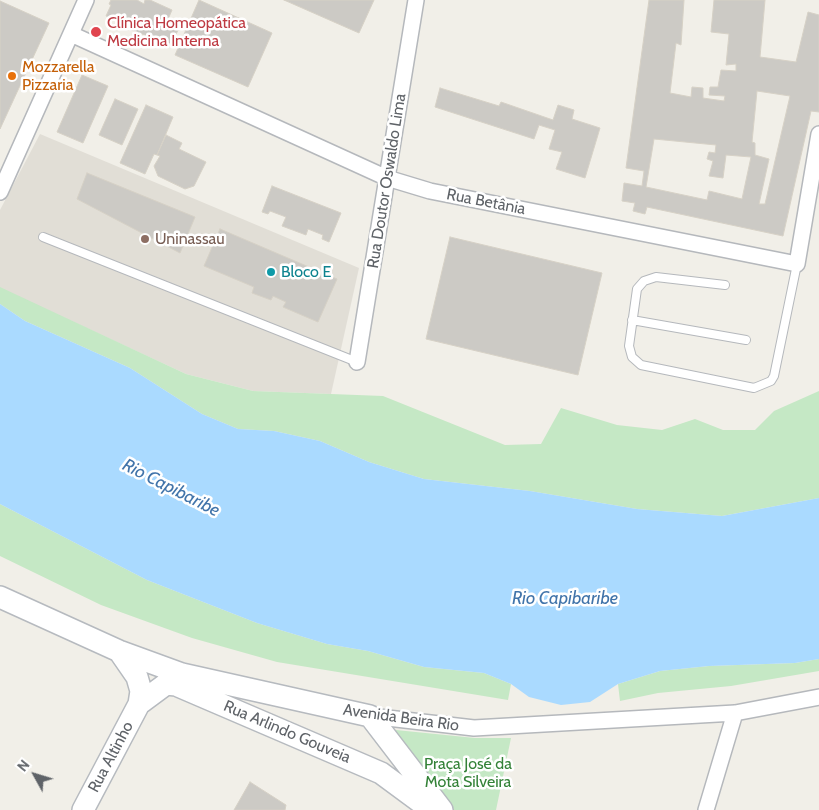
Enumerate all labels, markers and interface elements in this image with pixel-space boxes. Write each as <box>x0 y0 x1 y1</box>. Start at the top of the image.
place label: Clínica Homeopática Medicina Interna <box>107 13 246 51</box>
marker: Clínica Homeopática Medicina Interna <box>89 25 103 39</box>
place label: Mozzarella Pizzaria <box>22 57 94 95</box>
marker: Mozzarella Pizzaria <box>6 70 18 82</box>
street label: Rua Doutor Oswaldo Lima <box>364 92 410 270</box>
street label: Rua Betânia <box>445 185 527 219</box>
place label: Uninassau <box>155 229 225 249</box>
marker: Uninassau <box>139 233 151 245</box>
place label: Bloco E <box>281 262 331 282</box>
marker: Bloco E <box>265 266 277 278</box>
water label: Rio Capibaribe <box>119 454 223 522</box>
water label: Rio Capibaribe <box>512 588 618 610</box>
street label: Rua Arlindo Gouveia <box>221 697 353 767</box>
street label: Avenida Beira Rio <box>342 700 460 736</box>
street label: Rua Altinho <box>84 718 138 796</box>
north arrow <box>10 750 60 800</box>
park label: Praça José da Mota Silveira <box>424 754 512 792</box>
text: N <box>13 756 33 775</box>

